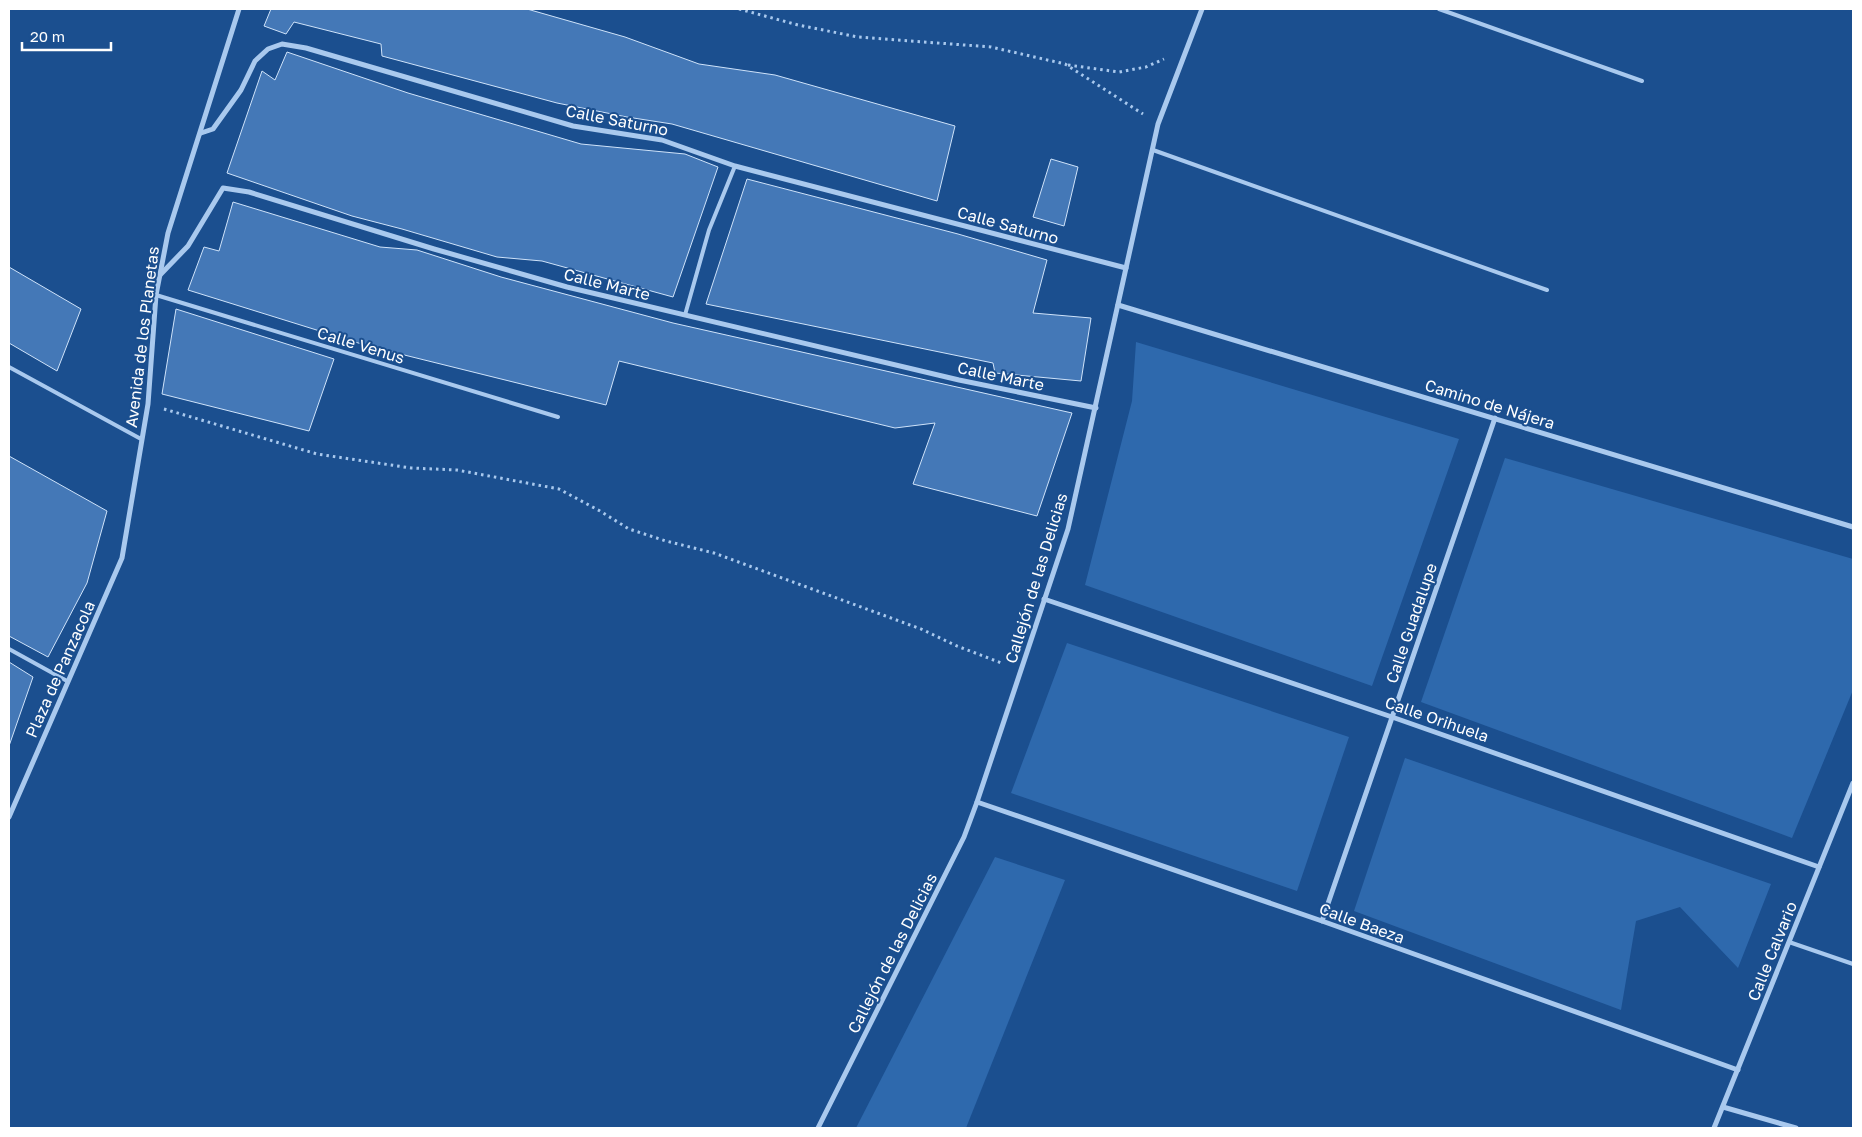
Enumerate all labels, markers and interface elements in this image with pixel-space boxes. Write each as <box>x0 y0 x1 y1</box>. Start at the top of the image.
scale bar <box>22 20 111 52</box>
text: 20 m <box>30 27 65 45</box>
street label: Calle Saturno <box>564 100 670 140</box>
street label: Calle Saturno <box>955 202 1061 248</box>
street label: Avenida de los Planetas <box>121 245 163 429</box>
street label: Calle Marte <box>562 264 652 304</box>
street label: Calle Venus <box>315 322 407 368</box>
street label: Calle Marte <box>956 357 1046 395</box>
street label: Camino de Nájera <box>1423 375 1557 433</box>
street label: Callejón de las Delicias <box>1001 490 1071 666</box>
street label: Calle Guadalupe <box>1381 560 1441 686</box>
street label: Plaza de Panzacola <box>21 597 99 741</box>
street label: Calle Orihuela <box>1382 692 1492 746</box>
street label: Callejón de las Delicias <box>843 870 941 1036</box>
street label: Calle Baeza <box>1317 898 1407 948</box>
street label: Calle Calvario <box>1743 898 1801 1004</box>

